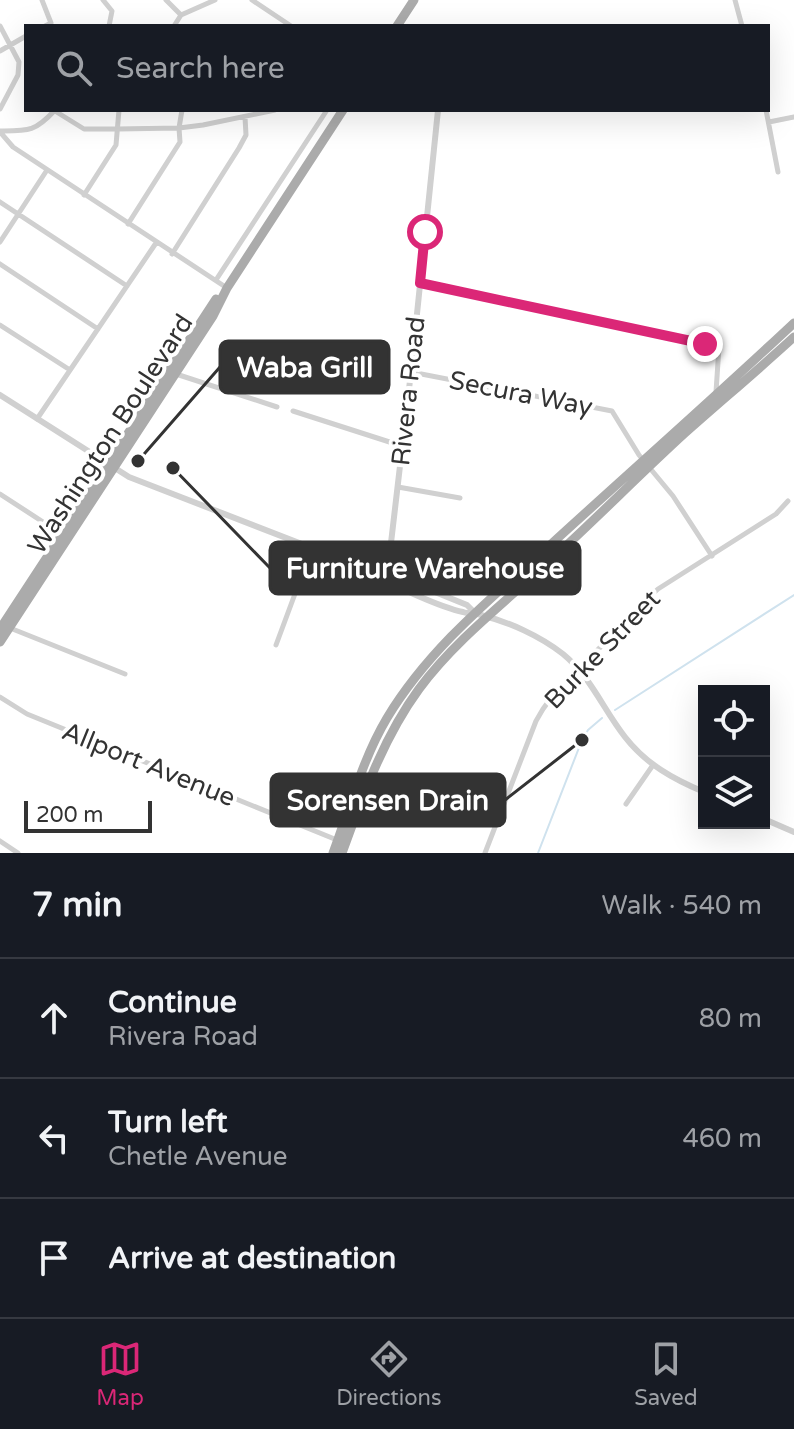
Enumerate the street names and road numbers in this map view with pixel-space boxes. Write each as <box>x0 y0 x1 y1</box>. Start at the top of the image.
street label: Washington Boulevard <box>21 308 200 560</box>
street label: Rivera Road <box>385 315 432 467</box>
street label: Secura Way <box>447 364 595 423</box>
street label: Burke Street <box>538 583 667 715</box>
street label: Allport Avenue <box>58 716 240 813</box>

